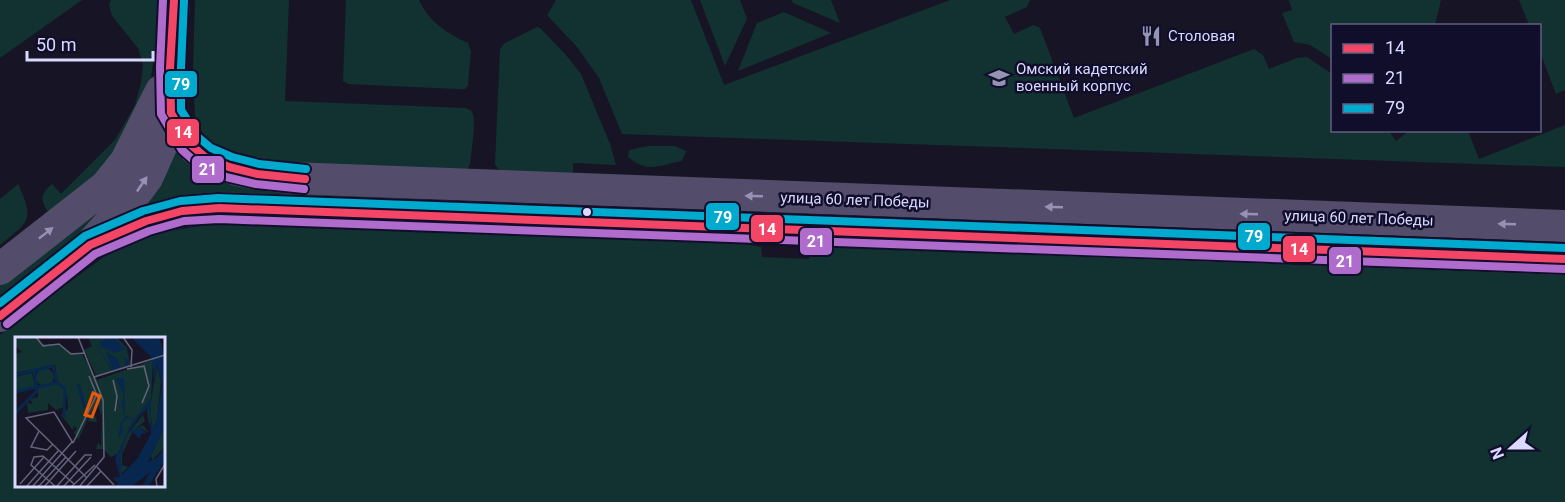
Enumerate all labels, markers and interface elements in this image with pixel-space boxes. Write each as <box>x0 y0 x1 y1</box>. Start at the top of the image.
scale bar <box>27 24 153 62</box>
restaurant icon: Столовая <box>1139 24 1163 48</box>
legend <box>1331 24 1541 132</box>
place label: Столовая <box>1168 27 1235 45</box>
text: 50 m <box>36 34 76 55</box>
text: 14 <box>1385 37 1405 58</box>
place label: Омский кадетский военный корпус <box>1016 60 1148 95</box>
school or university icon: Омский кадетский военный корпус <box>987 66 1011 90</box>
text: 21 <box>1385 67 1405 88</box>
line badge: 79 <box>164 70 198 98</box>
text: 79 <box>172 75 190 94</box>
text: 79 <box>1385 97 1405 118</box>
line badge: 14 <box>166 118 200 147</box>
text: 14 <box>174 123 192 142</box>
line badge: 21 <box>191 155 225 184</box>
text: 21 <box>199 160 217 179</box>
one-way arrow <box>136 176 147 193</box>
street label: улица 60 лет Победы <box>780 188 930 212</box>
one-way arrow <box>745 192 764 201</box>
line badge: 79 <box>705 202 740 231</box>
one-way arrow <box>1044 203 1063 212</box>
unlabelled marker <box>581 206 593 218</box>
street label: улица 60 лет Победы <box>1284 206 1434 230</box>
text: 79 <box>714 208 732 227</box>
one-way arrow <box>1239 210 1258 219</box>
line badge: 14 <box>750 214 784 243</box>
one-way arrow <box>1497 219 1516 228</box>
text: 14 <box>758 220 776 239</box>
line badge: 79 <box>1237 222 1271 251</box>
one-way arrow <box>38 227 54 240</box>
line badge: 21 <box>799 227 833 256</box>
text: 79 <box>1245 227 1263 246</box>
text: 21 <box>807 232 825 251</box>
line badge: 14 <box>1282 235 1316 263</box>
text: 14 <box>1290 240 1308 259</box>
line badge: 21 <box>1328 246 1362 275</box>
text: 21 <box>1336 252 1354 271</box>
inset map <box>15 337 165 487</box>
north arrow <box>1481 418 1541 478</box>
text: N <box>1487 445 1508 462</box>

